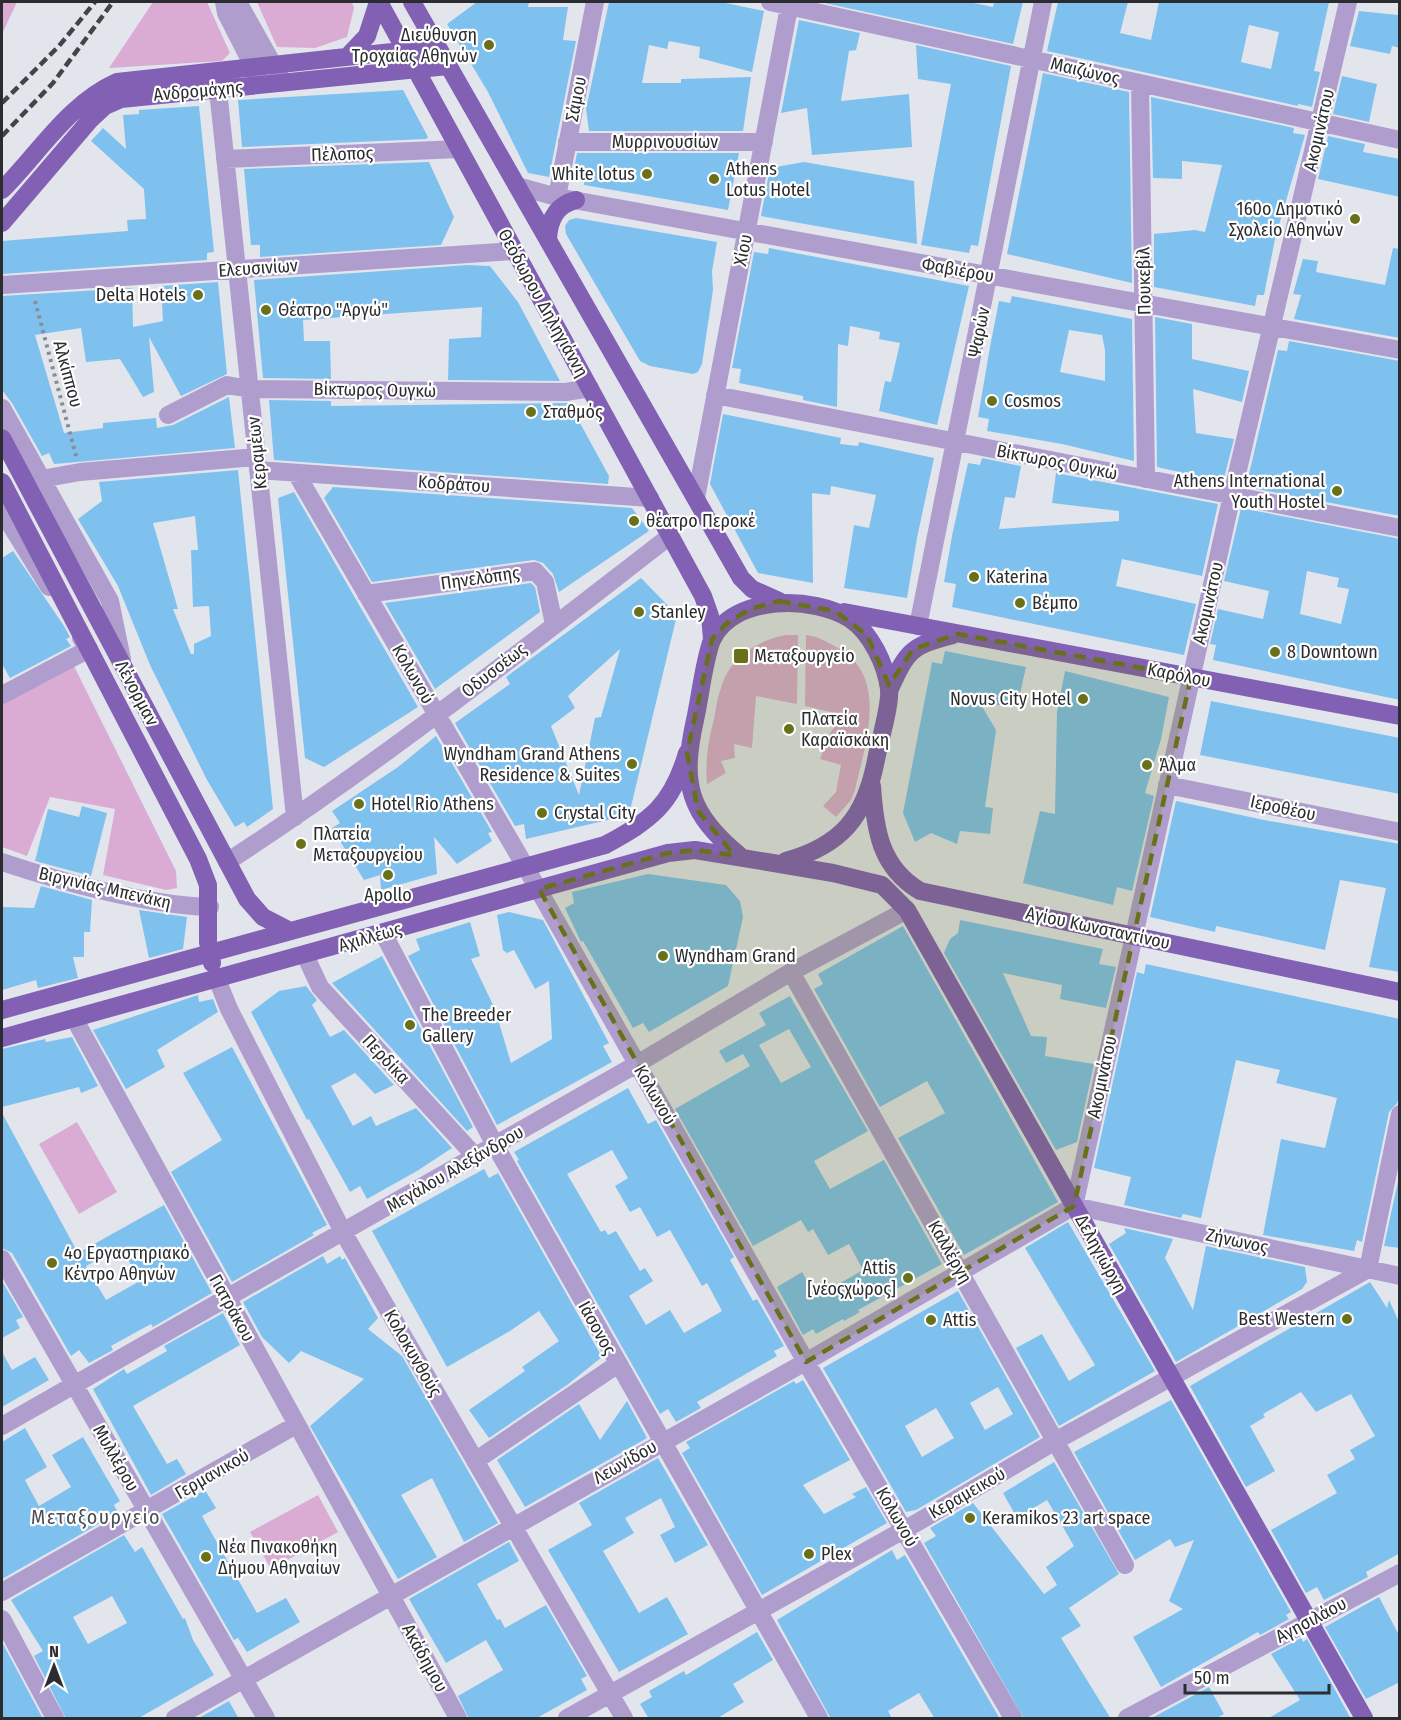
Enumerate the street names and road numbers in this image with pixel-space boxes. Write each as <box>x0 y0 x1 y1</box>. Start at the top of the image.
street label: Μαιζώνος <box>1048 52 1122 90</box>
street label: Σάμου <box>561 74 591 124</box>
street label: Ανδρομάχης <box>153 76 244 106</box>
street label: Ακομινάτου <box>1299 87 1339 173</box>
street label: Μυρρινουσίων <box>612 131 718 153</box>
street label: Πέλοπος <box>311 142 374 166</box>
street label: Θεόδωρου Δηληγιάννη <box>493 225 593 381</box>
street label: Χίου <box>729 232 757 268</box>
street label: Πουκεβίλ <box>1132 246 1156 315</box>
street label: Φαβιέρου <box>920 253 996 287</box>
street label: Ελευσινίων <box>217 254 299 282</box>
street label: Ψαρών <box>963 305 995 359</box>
street label: Αλκίππου <box>49 338 87 410</box>
street label: Βίκτωρος Ουγκώ <box>314 378 436 402</box>
street label: Κεραμέων <box>242 415 272 491</box>
street label: Βίκτωρος Ουγκώ <box>995 440 1119 484</box>
street label: Κοδράτου <box>417 470 491 498</box>
street label: Ακομινάτου <box>1188 560 1228 646</box>
street label: Πηνελόπης <box>439 562 521 594</box>
street label: Οδυσσέως <box>457 638 531 702</box>
street label: Κολωνού <box>387 640 439 708</box>
street label: Λένορμαν <box>111 657 163 730</box>
street label: Καρόλου <box>1145 658 1213 692</box>
street label: Ιεροθέου <box>1248 790 1318 826</box>
street label: Βιργινίας Μπενάκη <box>37 862 173 914</box>
street label: Αγίου Κωνσταντίνου <box>1024 902 1172 954</box>
street label: Αχιλλέως <box>336 917 405 956</box>
street label: Περδίκα <box>358 1030 414 1088</box>
street label: Ακομινάτου <box>1083 1034 1121 1120</box>
street label: Κολωνού <box>629 1061 681 1129</box>
street label: Μεγάλου Αλεξάνδρου <box>382 1121 528 1217</box>
street label: Δεληγιώργη <box>1070 1211 1132 1297</box>
street label: Καλλέργη <box>923 1217 977 1287</box>
street label: Ζήνωνος <box>1204 1224 1270 1258</box>
street label: Γιατράκου <box>204 1270 260 1346</box>
street label: Ιάσονος <box>573 1297 621 1359</box>
street label: Κολοκυνθούς <box>379 1306 447 1401</box>
street label: Μυλλέρου <box>88 1421 144 1495</box>
street label: Λεωνίδου <box>589 1435 661 1489</box>
street label: Γερμανικού <box>171 1444 253 1504</box>
street label: Κεραμεικού <box>925 1462 1009 1524</box>
street label: Κολωνού <box>871 1483 923 1551</box>
street label: Αγησιλάου <box>1272 1592 1350 1648</box>
street label: Ακάδημου <box>397 1620 453 1696</box>

